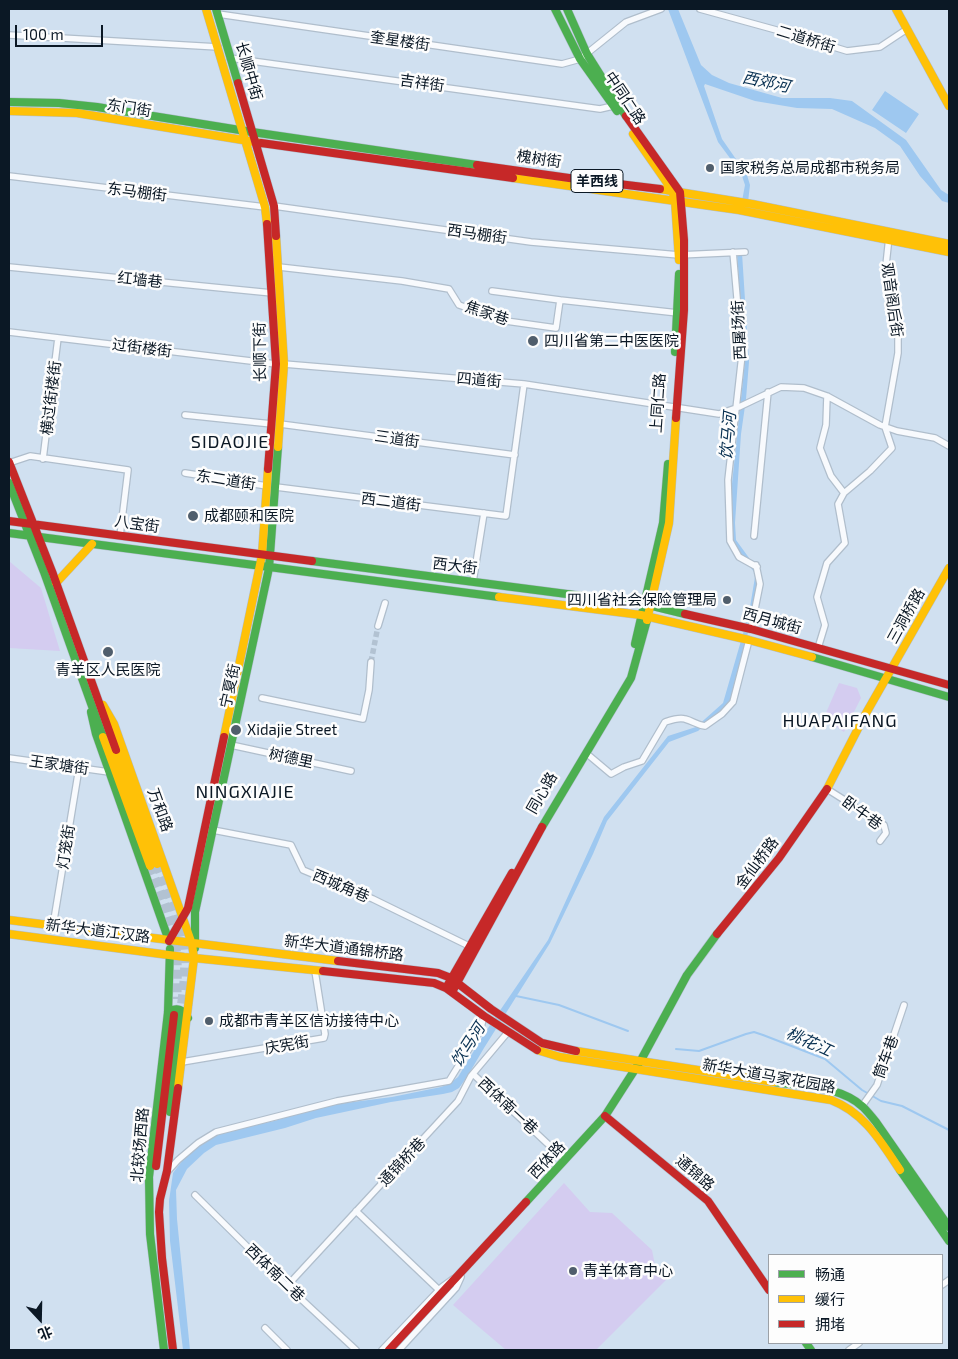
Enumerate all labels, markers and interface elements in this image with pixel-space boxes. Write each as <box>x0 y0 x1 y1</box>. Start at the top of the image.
scale bar <box>18 15 105 47</box>
street label: 二道桥街 <box>775 22 837 56</box>
text: 100 m <box>23 25 64 43</box>
street label: 奎星楼街 <box>369 28 431 54</box>
street label: 长顺中街 <box>232 40 266 102</box>
street label: 中同仁路 <box>601 68 649 128</box>
water label: 西郊河 <box>741 68 791 96</box>
street label: 吉祥街 <box>398 71 446 95</box>
street label: 东门街 <box>105 96 153 120</box>
street label: 槐树街 <box>515 147 563 171</box>
place label: 国家税务总局成都市税务局 <box>720 159 900 177</box>
marker: 国家税务总局成都市税务局 <box>704 162 716 174</box>
road number: 羊西线 <box>571 170 623 192</box>
street label: 东马棚街 <box>106 179 168 205</box>
street label: 西马棚街 <box>446 221 508 247</box>
street label: 观音阁后街 <box>878 262 906 338</box>
street label: 红墙巷 <box>117 269 163 291</box>
street label: 焦家巷 <box>463 297 511 329</box>
street label: 西屠场街 <box>728 300 750 360</box>
street label: 长顺下街 <box>250 322 270 382</box>
place label: 四川省第二中医医院 <box>544 332 679 350</box>
marker: 四川省第二中医医院 <box>526 334 540 348</box>
street label: 过街楼街 <box>111 335 173 361</box>
street label: 横过街楼街 <box>37 360 65 436</box>
street label: 四道街 <box>456 369 502 391</box>
street label: 上同仁路 <box>647 372 669 434</box>
water label: 饮马河 <box>716 411 740 461</box>
street label: 三道街 <box>373 427 421 451</box>
district label: SIDAOJIE <box>190 431 270 453</box>
street label: 东二道街 <box>195 466 257 494</box>
street label: 西二道街 <box>360 489 422 515</box>
place label: 成都颐和医院 <box>204 507 294 525</box>
marker: 成都颐和医院 <box>186 509 200 523</box>
street label: 八宝街 <box>113 512 161 536</box>
street label: 西大街 <box>432 554 478 578</box>
street label: 三洞桥路 <box>884 585 928 647</box>
place label: 四川省社会保险管理局 <box>567 591 717 609</box>
marker: 四川省社会保险管理局 <box>721 594 733 606</box>
street label: 西月城街 <box>741 605 803 637</box>
marker: 青羊区人民医院 <box>101 645 115 659</box>
place label: 青羊区人民医院 <box>56 661 160 679</box>
street label: 宁夏街 <box>217 662 243 710</box>
district label: HUAPAIFANG <box>781 710 899 732</box>
place label: Xidajie Street <box>247 721 337 739</box>
marker: Xidajie Street <box>229 723 243 737</box>
street label: 树德里 <box>267 745 315 771</box>
street label: 王家塘街 <box>28 752 90 778</box>
street label: 同心路 <box>523 769 561 817</box>
district label: NINGXIAJIE <box>194 781 296 803</box>
street label: 万和路 <box>144 786 176 834</box>
street label: 卧牛巷 <box>839 792 885 834</box>
street label: 灯笼街 <box>54 823 78 871</box>
street label: 金仙桥路 <box>732 834 782 892</box>
street label: 西城角巷 <box>310 866 372 906</box>
street label: 新华大道江汉路 <box>45 916 151 946</box>
street label: 新华大道通锦桥路 <box>283 932 405 964</box>
place label: 成都市青羊区信访接待中心 <box>219 1012 399 1030</box>
marker: 成都市青羊区信访接待中心 <box>203 1015 215 1027</box>
water label: 饮马河 <box>447 1020 489 1070</box>
water label: 桃花江 <box>783 1023 835 1061</box>
street label: 庆宪街 <box>263 1032 311 1058</box>
street label: 筒车巷 <box>870 1033 902 1081</box>
street label: 新华大道马家花园路 <box>701 1055 837 1097</box>
street label: 西体南一巷 <box>474 1074 542 1138</box>
street label: 北较场西路 <box>128 1107 152 1183</box>
street label: 通锦桥巷 <box>375 1134 429 1190</box>
street label: 西体路 <box>525 1137 569 1183</box>
street label: 通锦路 <box>672 1151 718 1195</box>
street label: 西体南二巷 <box>242 1240 308 1306</box>
legend <box>768 1254 943 1344</box>
place label: 青羊体育中心 <box>583 1262 673 1280</box>
marker: 青羊体育中心 <box>567 1265 579 1277</box>
text: 畅通 <box>815 1265 845 1283</box>
text: 缓行 <box>815 1290 845 1308</box>
north arrow <box>15 1294 65 1344</box>
text: 拥堵 <box>815 1315 845 1333</box>
text: 北 <box>36 1323 55 1344</box>

